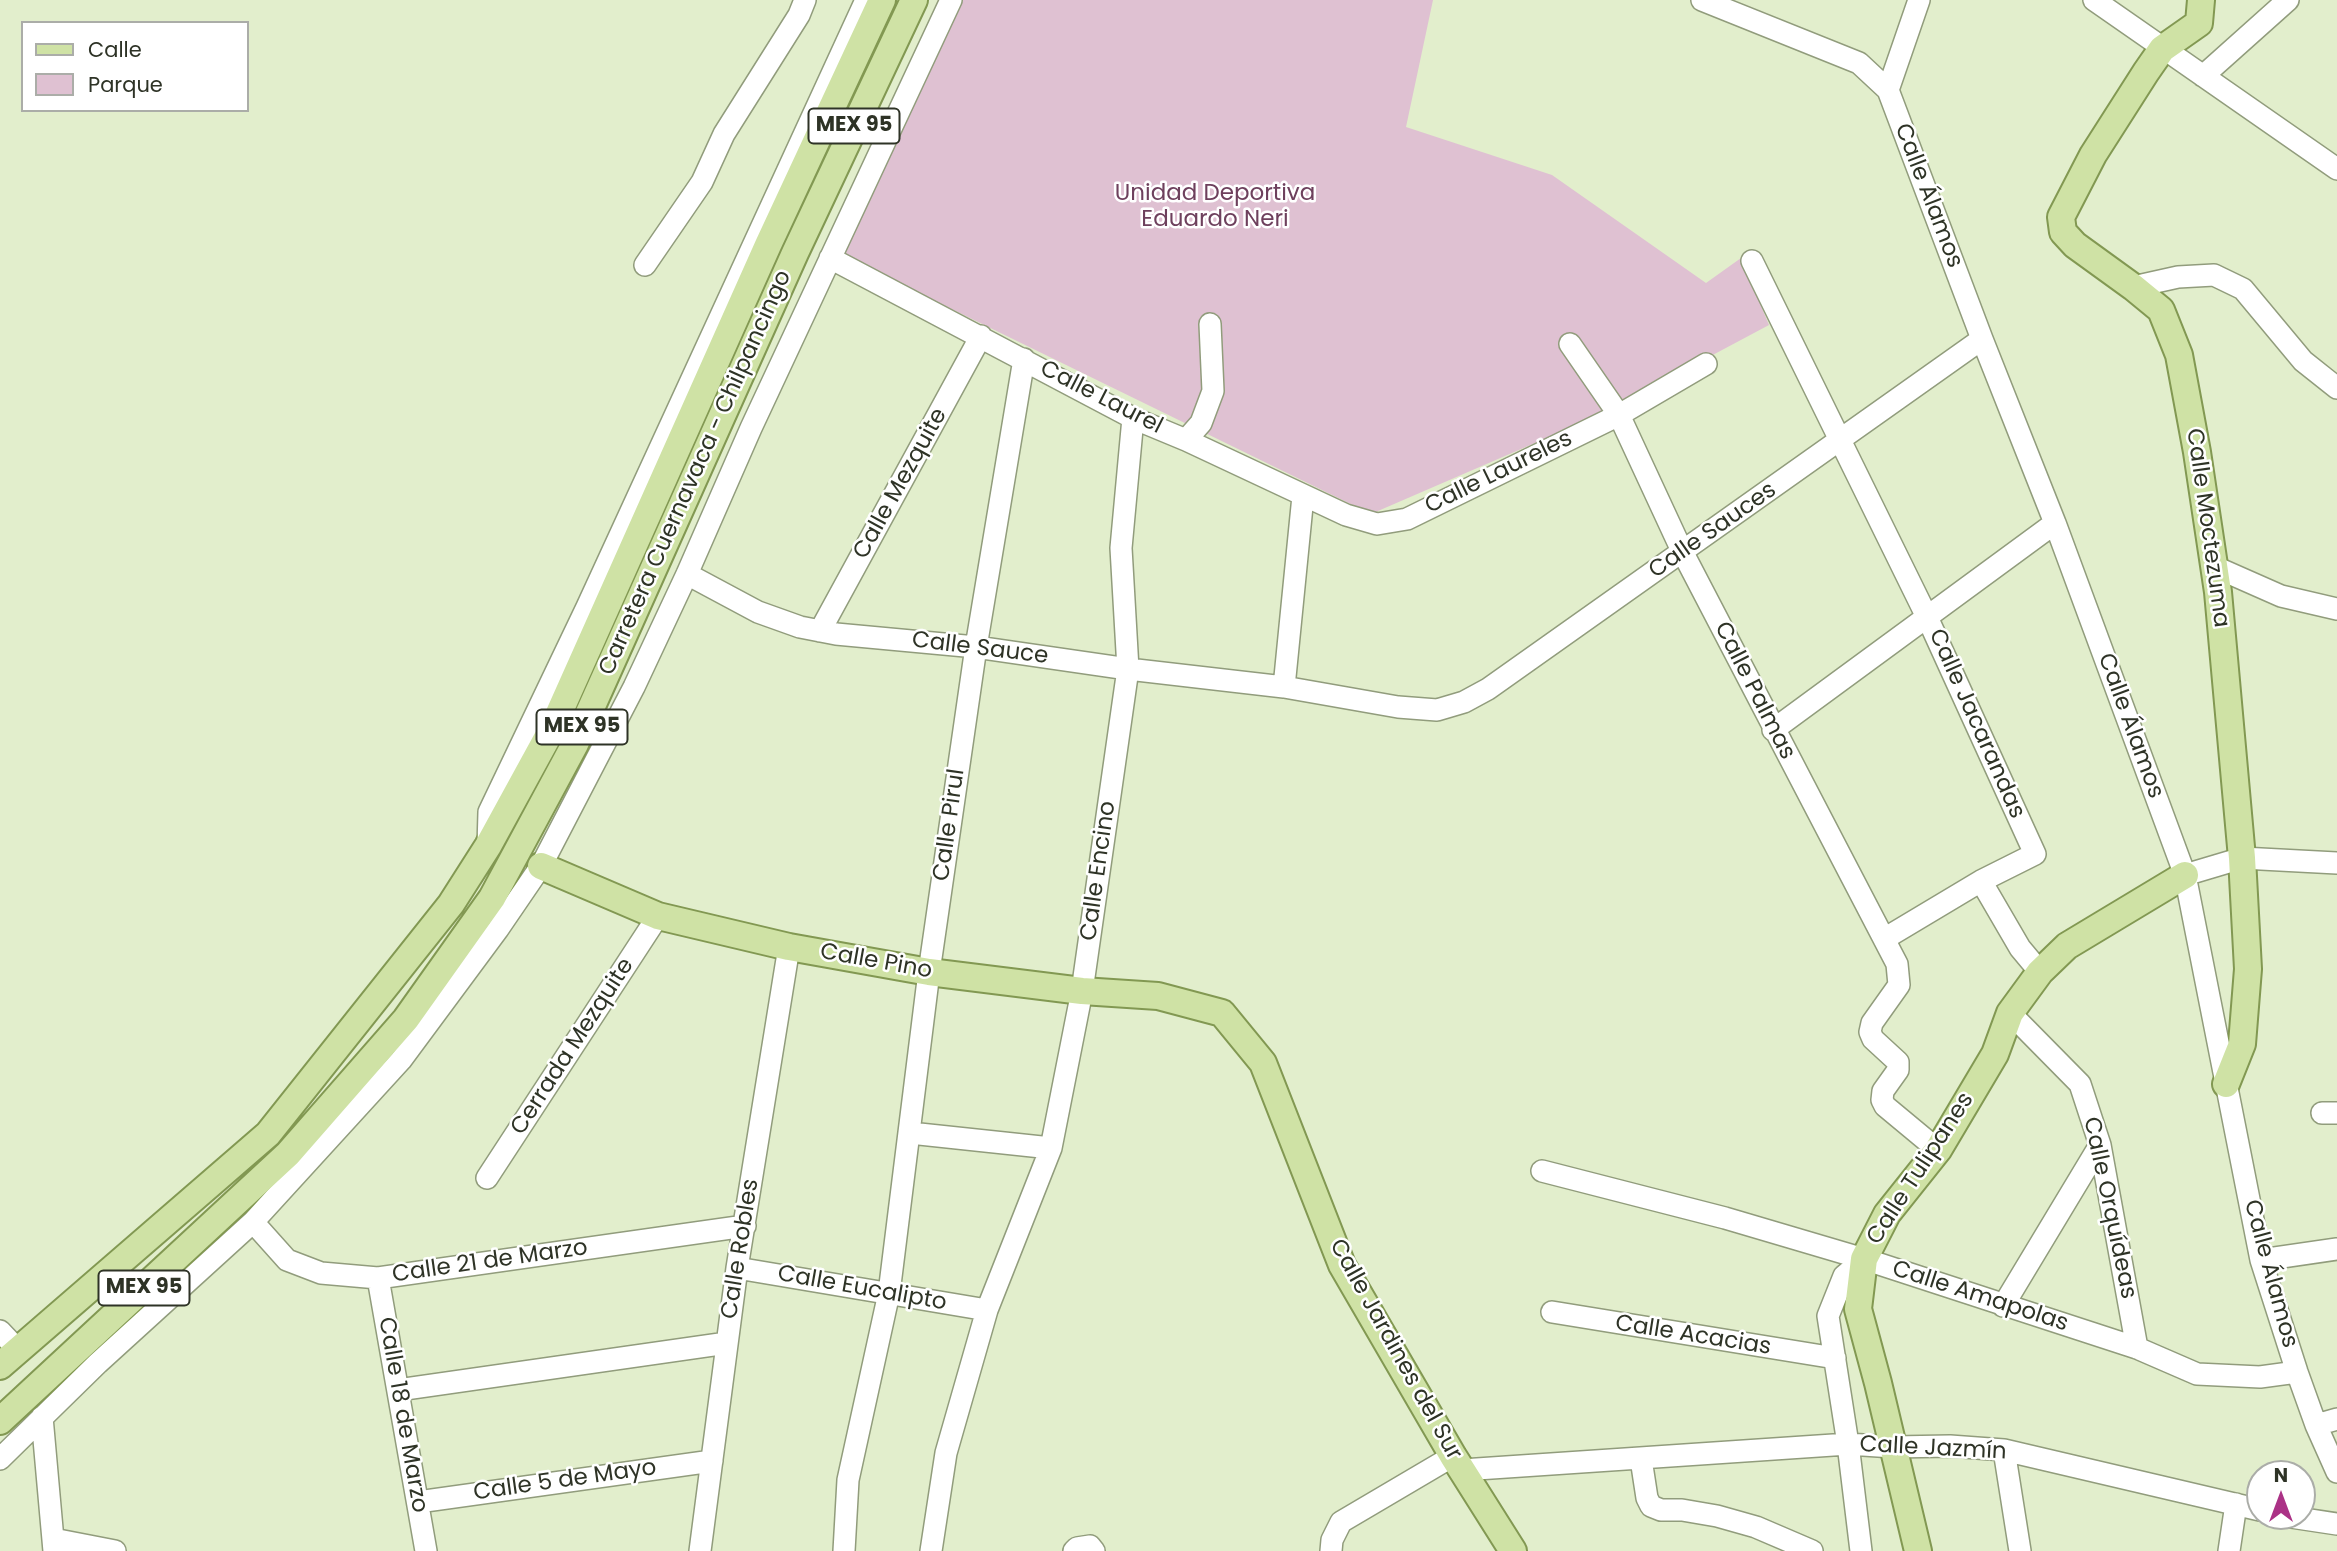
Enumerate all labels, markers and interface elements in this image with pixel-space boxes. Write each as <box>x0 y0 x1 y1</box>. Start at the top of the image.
legend <box>21 21 248 112</box>
text: Calle <box>88 35 142 64</box>
text: Parque <box>88 70 163 99</box>
road number: MEX 95 <box>808 108 900 144</box>
street label: Calle Álamos <box>1888 120 1968 272</box>
park label: Unidad Deportiva Eduardo Neri <box>1115 180 1315 234</box>
street label: Carretera Cuernavaca - Chilpancingo <box>594 266 798 680</box>
street label: Calle Laurel <box>1035 355 1167 441</box>
street label: Calle Mezquite <box>848 404 954 564</box>
street label: Calle Laureles <box>1421 426 1577 520</box>
street label: Calle Moctezuma <box>2179 427 2235 629</box>
street label: Calle Sauces <box>1644 477 1782 585</box>
street label: Calle Palmas <box>1707 618 1801 764</box>
street label: Calle Jacarandas <box>1922 625 2030 823</box>
street label: Calle Sauce <box>910 627 1050 671</box>
street label: Calle Álamos <box>2091 650 2169 802</box>
road number: MEX 95 <box>536 710 628 744</box>
street label: Calle Pirul <box>928 767 972 883</box>
street label: Calle Encino <box>1076 799 1122 943</box>
street label: Calle Pino <box>818 939 934 985</box>
street label: Cerrada Mezquite <box>506 954 640 1140</box>
street label: Calle Tulipanes <box>1862 1088 1980 1250</box>
street label: Calle Orquídeas <box>2076 1115 2142 1301</box>
street label: Calle Robles <box>716 1177 766 1321</box>
street label: Calle Álamos <box>2237 1197 2303 1351</box>
street label: Calle 21 de Marzo <box>391 1235 589 1289</box>
street label: Calle Jardines del Sur <box>1323 1235 1467 1465</box>
street label: Calle Amapolas <box>1889 1256 2071 1338</box>
street label: Calle Eucalipto <box>775 1261 949 1317</box>
road number: MEX 95 <box>99 1270 190 1306</box>
street label: Calle Acacias <box>1613 1310 1773 1362</box>
street label: Calle 18 de Marzo <box>371 1315 433 1515</box>
street label: Calle Jazmín <box>1859 1431 2007 1467</box>
street label: Calle 5 de Mayo <box>472 1454 658 1508</box>
north arrow <box>2246 1460 2316 1530</box>
text: N <box>2274 1462 2288 1489</box>

